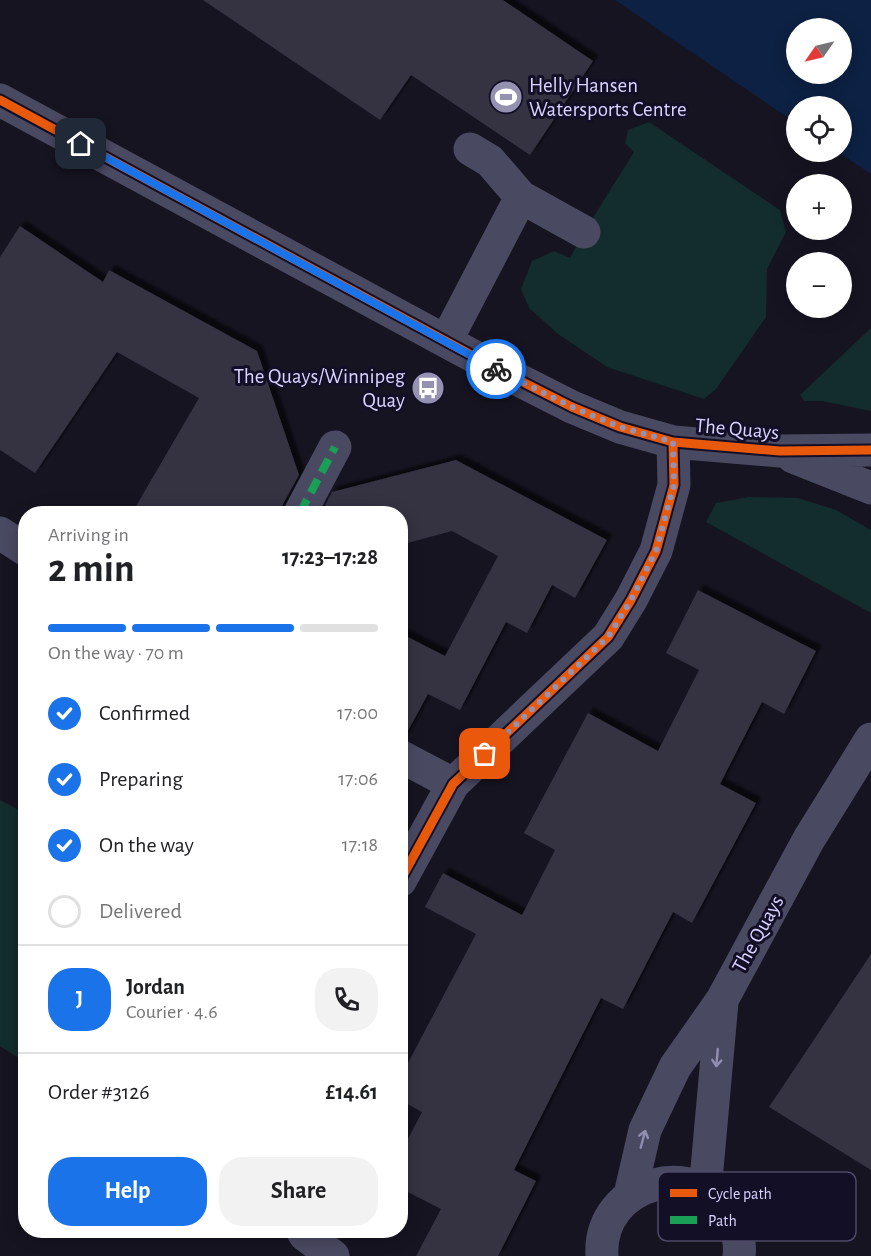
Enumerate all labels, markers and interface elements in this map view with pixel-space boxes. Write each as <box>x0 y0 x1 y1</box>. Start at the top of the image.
north arrow <box>786 18 852 84</box>
map controls <box>786 18 852 318</box>
place label: Helly Hansen Watersports Centre <box>529 75 687 120</box>
sports icon: Helly Hansen Watersports Centre <box>488 79 524 115</box>
button: locate <box>786 96 852 162</box>
pin <box>55 118 106 169</box>
icon: home <box>64 127 97 160</box>
button: + <box>786 174 852 240</box>
button: − <box>786 252 852 318</box>
courier <box>466 339 526 399</box>
icon: bike <box>480 353 513 386</box>
place label: The Quays/Winnipeg Quay <box>234 366 406 411</box>
bus stop icon: The Quays/Winnipeg Quay <box>410 370 446 406</box>
street label: The Quays <box>694 415 780 443</box>
text: Arriving in <box>48 525 129 545</box>
text: 17:23–17:28 <box>282 546 378 568</box>
text: 2 min <box>48 550 135 589</box>
text: On the way · 70 m <box>48 643 184 663</box>
icon: check <box>48 697 81 730</box>
text: Confirmed <box>99 702 190 724</box>
text: 17:00 <box>337 703 378 723</box>
pin <box>459 728 510 779</box>
icon: bag <box>468 737 501 770</box>
icon: check <box>48 763 81 796</box>
text: Preparing <box>99 768 183 790</box>
text: 17:06 <box>338 769 378 789</box>
icon: check <box>48 829 81 862</box>
text: On the way <box>99 834 194 856</box>
text: 17:18 <box>342 835 378 855</box>
street label: The Quays <box>728 892 788 976</box>
text: Delivered <box>99 900 182 922</box>
button: phone <box>315 968 378 1031</box>
text: Jordan <box>126 976 185 998</box>
text: J <box>76 988 83 1010</box>
text: Courier · 4.6 <box>126 1002 218 1022</box>
one-way arrow <box>711 1048 722 1068</box>
text: Order #3126 <box>48 1081 150 1103</box>
text: £14.61 <box>326 1081 378 1103</box>
one-way arrow <box>638 1129 650 1148</box>
button: Help <box>48 1157 207 1226</box>
button: Share <box>219 1157 378 1226</box>
legend <box>658 1172 856 1241</box>
text: Cycle path <box>708 1186 772 1203</box>
text: Path <box>708 1213 737 1229</box>

